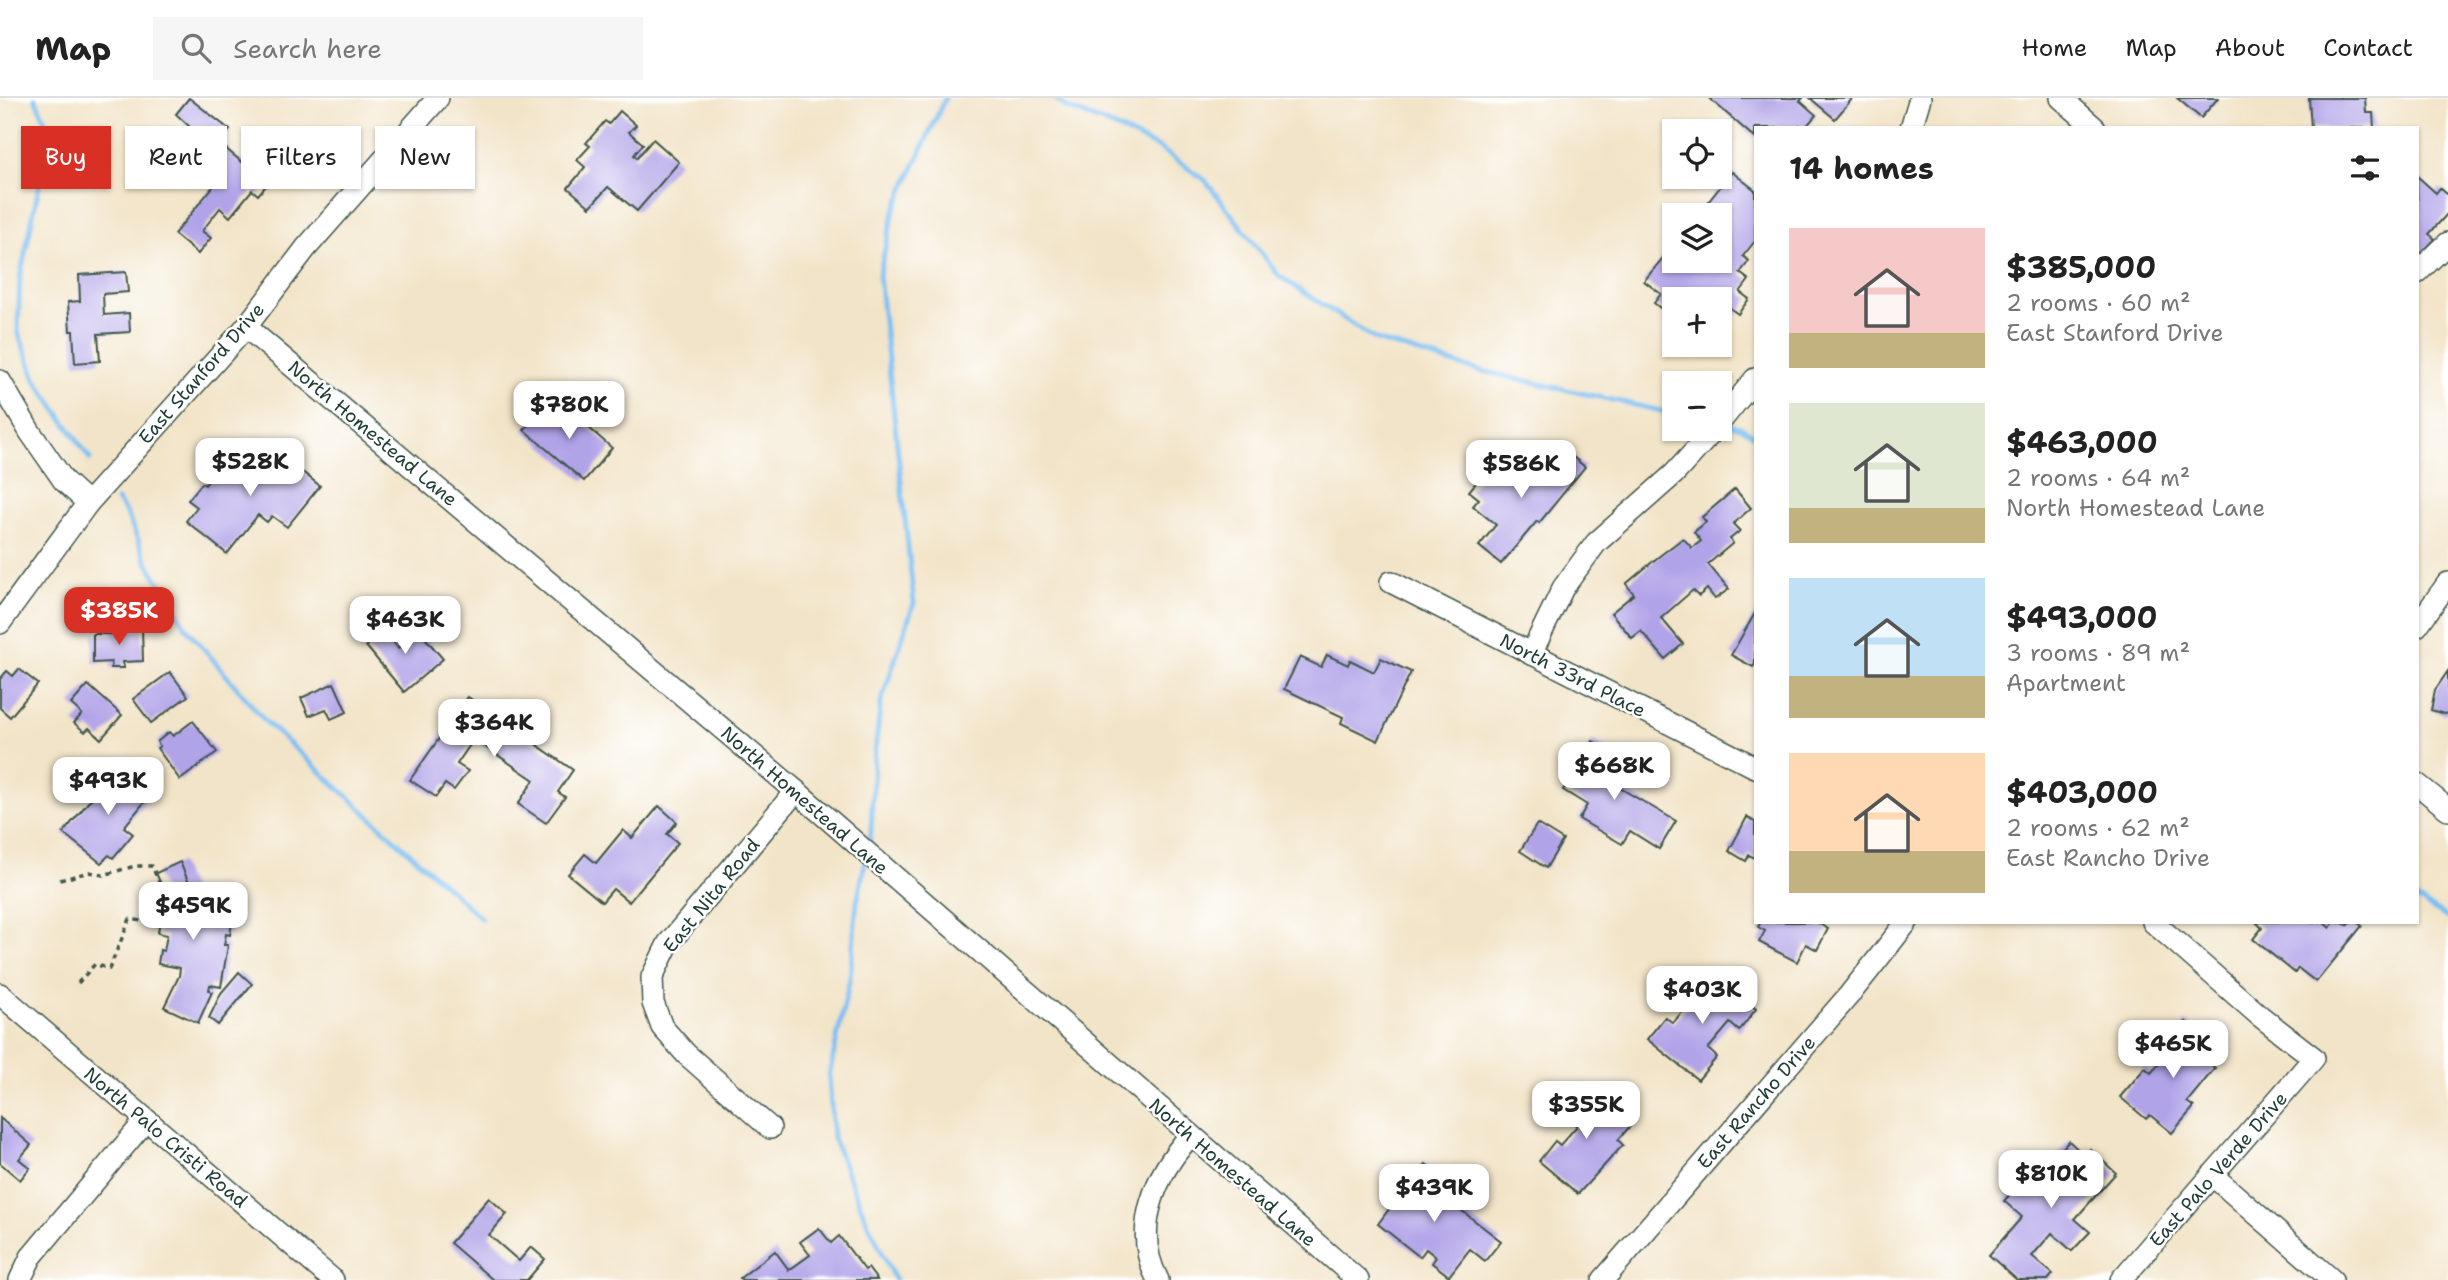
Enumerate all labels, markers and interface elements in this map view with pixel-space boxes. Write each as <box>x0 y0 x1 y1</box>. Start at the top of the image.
search box <box>153 17 643 80</box>
text: Map <box>35 26 111 71</box>
icon: search <box>177 29 215 67</box>
text: Search here <box>233 31 382 66</box>
text: Home <box>2021 32 2087 64</box>
text: Map <box>2125 32 2177 64</box>
text: About <box>2215 32 2285 64</box>
text: Contact <box>2323 32 2413 64</box>
map controls <box>1662 119 1732 441</box>
button: locate <box>1662 119 1732 189</box>
chip: Buy <box>21 126 111 189</box>
chip: Rent <box>125 126 227 189</box>
chip: Filters <box>241 126 361 189</box>
chip: New <box>375 126 475 189</box>
text: 14 homes <box>1789 148 1934 189</box>
icon: filters <box>2346 149 2384 187</box>
button: layers <box>1662 203 1732 273</box>
text: $385,000 <box>2006 247 2156 288</box>
icon: home <box>1845 256 1929 340</box>
button: + <box>1662 287 1732 357</box>
text: 2 rooms · 60 m² <box>2006 288 2191 318</box>
street label: East Stanford Drive <box>133 297 270 449</box>
text: East Stanford Drive <box>2006 318 2224 348</box>
street label: North Homestead Lane <box>283 355 463 512</box>
button: − <box>1662 371 1732 441</box>
pin: $780K <box>520 382 618 441</box>
text: $780K <box>529 389 609 419</box>
text: $463,000 <box>2006 422 2158 463</box>
icon: home <box>1845 431 1929 515</box>
pin: $528K <box>201 438 299 498</box>
pin: $586K <box>1472 440 1570 500</box>
text: $528K <box>211 446 289 476</box>
text: $586K <box>1482 448 1560 478</box>
text: 2 rooms · 64 m² <box>2006 463 2190 493</box>
text: North Homestead Lane <box>2006 493 2265 523</box>
pin: $385K <box>70 588 168 647</box>
text: $385K <box>80 595 158 625</box>
pin: $463K <box>356 596 454 656</box>
text: $493,000 <box>2006 597 2158 638</box>
text: $463K <box>366 604 444 634</box>
icon: home <box>1845 606 1929 690</box>
street label: North 33rd Place <box>1496 628 1650 723</box>
text: 3 rooms · 89 m² <box>2006 638 2190 668</box>
text: Apartment <box>2006 668 2126 698</box>
pin: $364K <box>445 700 543 759</box>
text: $364K <box>454 707 534 737</box>
street label: North Homestead Lane <box>716 721 894 880</box>
pin: $668K <box>1565 742 1663 802</box>
text: $668K <box>1574 750 1654 780</box>
pin: $493K <box>59 758 157 817</box>
text: $493K <box>69 765 147 795</box>
text: $403,000 <box>2006 772 2158 813</box>
icon: home <box>1845 781 1929 865</box>
text: 2 rooms · 62 m² <box>2006 813 2190 843</box>
street label: East Nita Road <box>657 833 765 958</box>
text: East Rancho Drive <box>2006 843 2210 873</box>
pin: $459K <box>144 882 242 942</box>
text: $459K <box>155 890 231 920</box>
pin: $403K <box>1653 967 1751 1026</box>
text: $403K <box>1662 974 1742 1004</box>
pin: $465K <box>2124 1020 2222 1080</box>
text: $465K <box>2134 1028 2212 1058</box>
street label: East Rancho Drive <box>1692 1031 1821 1174</box>
street label: North Palo Cristi Road <box>79 1061 253 1213</box>
pin: $355K <box>1537 1082 1635 1141</box>
street label: East Palo Verde Drive <box>2144 1086 2293 1252</box>
text: $355K <box>1548 1089 1624 1119</box>
street label: North Homestead Lane <box>1144 1093 1322 1252</box>
pin: $810K <box>2002 1150 2100 1210</box>
text: $810K <box>2014 1158 2088 1188</box>
pin: $439K <box>1385 1164 1483 1224</box>
text: $439K <box>1395 1172 1473 1202</box>

